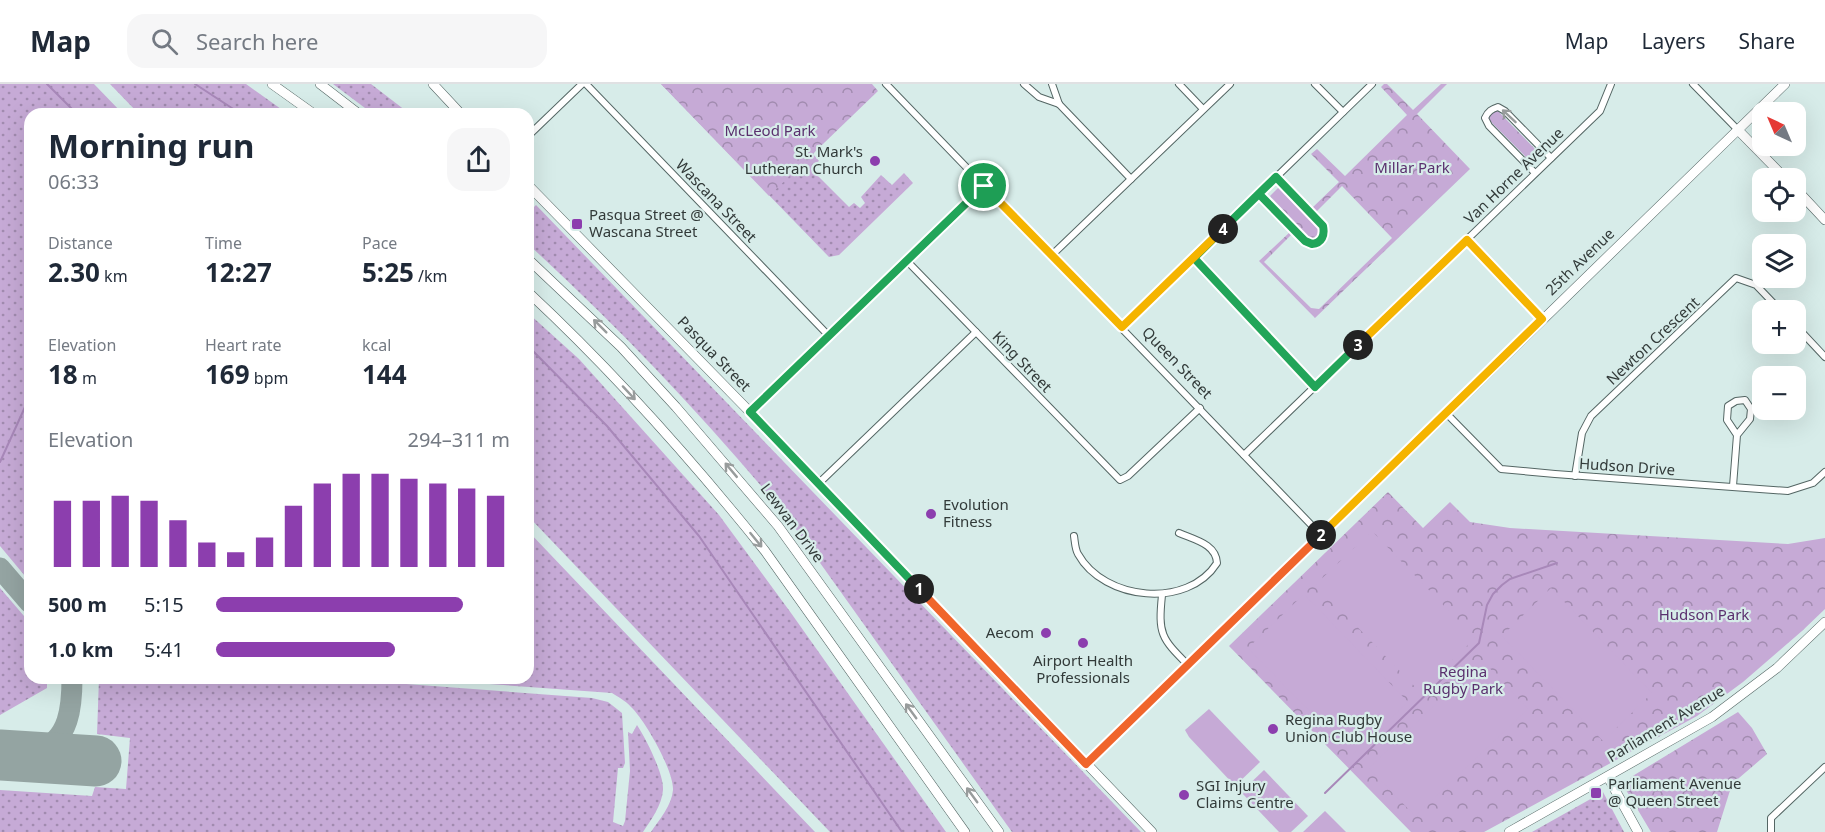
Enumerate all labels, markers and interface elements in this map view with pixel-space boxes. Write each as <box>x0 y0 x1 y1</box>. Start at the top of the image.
search box <box>127 14 547 68</box>
text: Map <box>30 22 91 60</box>
icon: search <box>148 25 181 58</box>
text: Search here <box>196 26 318 56</box>
text: Map <box>1565 27 1609 55</box>
text: Layers <box>1642 27 1706 55</box>
text: Share <box>1739 27 1795 55</box>
north arrow <box>1752 102 1806 156</box>
map controls <box>1752 102 1806 420</box>
one-way arrow <box>1502 109 1517 123</box>
park label: McLeod Park <box>724 120 816 140</box>
text: Morning run <box>48 123 254 168</box>
street label: Van Horne Avenue <box>1459 123 1567 228</box>
button: share <box>447 128 510 191</box>
place label: St. Mark's Lutheran Church <box>745 141 863 178</box>
street label: Wascana Street <box>672 154 762 247</box>
marker: St. Mark's Lutheran Church <box>868 154 882 168</box>
park label: Millar Park <box>1374 157 1450 177</box>
pin <box>958 160 1009 211</box>
text: 06:33 <box>48 168 99 195</box>
button: locate <box>1752 168 1806 222</box>
icon: arrive <box>967 169 1000 202</box>
place label: Pasqua Street @ Wascana Street <box>589 204 704 241</box>
pin: 4 <box>1208 214 1238 244</box>
marker: Pasqua Street @ Wascana Street <box>570 217 584 231</box>
text: 4 <box>1218 218 1228 240</box>
street label: 25th Avenue <box>1541 223 1618 299</box>
text: Distance <box>48 232 113 254</box>
text: Time <box>205 232 242 254</box>
text: Pace <box>362 232 397 254</box>
button: layers <box>1752 234 1806 288</box>
text: 2.30 <box>48 254 100 290</box>
text: 12:27 <box>205 254 272 290</box>
text: 5:25 <box>362 254 414 290</box>
text: km <box>100 265 128 287</box>
text: /km <box>414 265 448 287</box>
street label: Newton Crescent <box>1601 292 1704 389</box>
button: + <box>1752 300 1806 354</box>
street label: Pasqua Street <box>674 311 756 396</box>
one-way arrow <box>592 319 607 334</box>
street label: Queen Street <box>1138 322 1218 403</box>
street label: King Street <box>989 327 1057 397</box>
pin: 3 <box>1343 330 1373 360</box>
text: Elevation <box>48 334 116 356</box>
text: Heart rate <box>205 334 281 356</box>
text: kcal <box>362 334 391 356</box>
text: 3 <box>1353 334 1363 356</box>
text: 18 <box>48 356 78 392</box>
text: 169 <box>205 356 250 392</box>
text: 144 <box>362 356 407 392</box>
button: − <box>1752 366 1806 420</box>
text: m <box>78 367 97 389</box>
text: bpm <box>250 367 288 389</box>
one-way arrow <box>622 385 636 400</box>
text: Elevation <box>48 426 133 453</box>
text: 294–311 m <box>407 426 510 453</box>
street label: Hudson Drive <box>1578 453 1676 479</box>
one-way arrow <box>725 462 738 478</box>
street label: Lewvan Drive <box>756 479 829 566</box>
place label: Evolution Fitness <box>943 494 1009 531</box>
marker: Evolution Fitness <box>924 507 938 521</box>
pin: 2 <box>1306 520 1336 550</box>
text: 2 <box>1316 524 1326 546</box>
one-way arrow <box>750 532 763 548</box>
pin: 1 <box>904 574 934 604</box>
text: 1 <box>914 578 924 600</box>
text: 500 m <box>48 591 107 618</box>
text: 5:15 <box>144 591 184 618</box>
park label: Hudson Park <box>1659 604 1749 624</box>
place label: Aecom <box>986 622 1034 642</box>
marker: Aecom <box>1039 626 1053 640</box>
text: 1.0 km <box>48 636 114 663</box>
text: 5:41 <box>144 636 184 663</box>
marker: Airport Health Professionals <box>1076 636 1090 650</box>
place label: Airport Health Professionals <box>1033 650 1133 687</box>
park label: Regina Rugby Park <box>1423 661 1503 698</box>
street label: Parliament Avenue <box>1603 680 1728 766</box>
one-way arrow <box>904 703 917 719</box>
place label: Regina Rugby Union Club House <box>1285 709 1412 746</box>
marker: Regina Rugby Union Club House <box>1266 722 1280 736</box>
place label: Parliament Avenue @ Queen Street <box>1608 773 1742 810</box>
place label: SGI Injury Claims Centre <box>1196 775 1294 812</box>
marker: Parliament Avenue @ Queen Street <box>1589 786 1603 800</box>
one-way arrow <box>966 787 979 803</box>
marker: SGI Injury Claims Centre <box>1177 788 1191 802</box>

